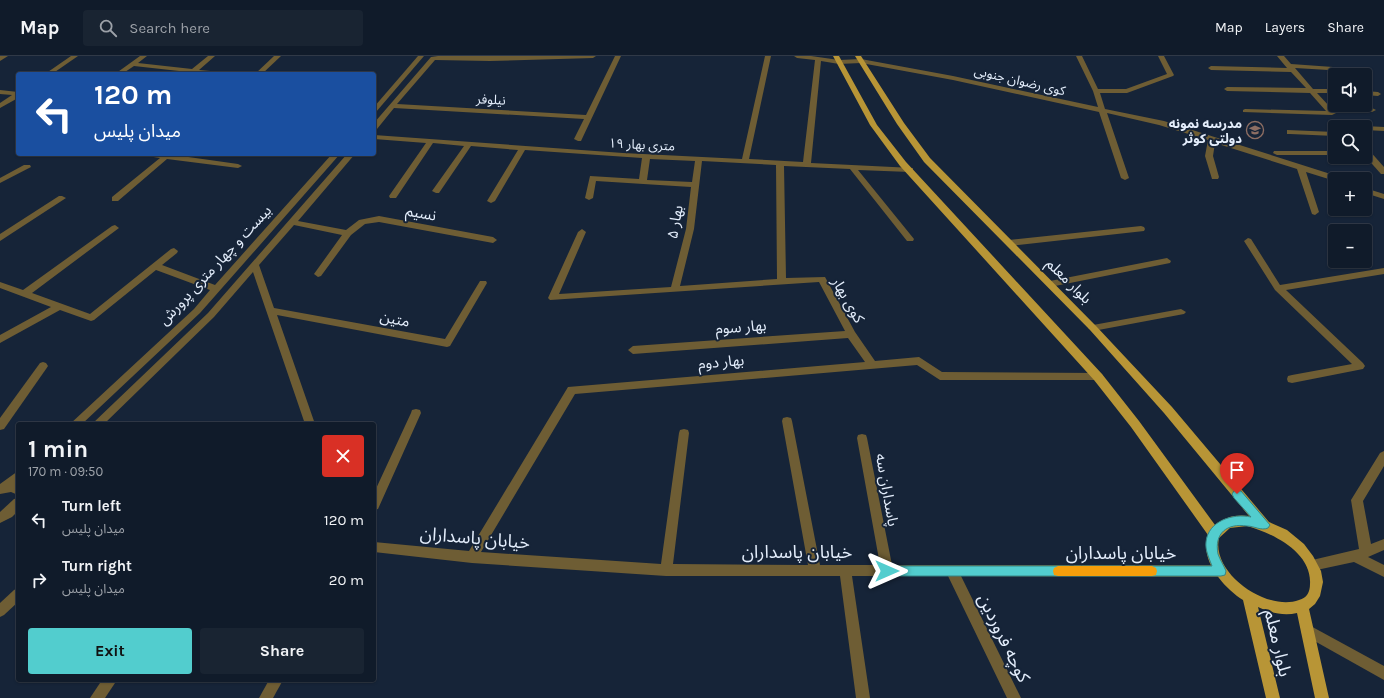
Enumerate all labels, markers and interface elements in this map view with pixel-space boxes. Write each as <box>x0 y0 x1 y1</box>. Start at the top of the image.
search box <box>83 10 363 46</box>
text: Map <box>20 17 59 39</box>
icon: search <box>97 17 119 39</box>
text: Search here <box>129 19 210 37</box>
text: Map <box>1215 19 1243 36</box>
text: Layers <box>1265 19 1305 36</box>
text: Share <box>1327 19 1364 36</box>
street label: کوی رضوان جنوبی <box>973 63 1068 99</box>
map controls <box>1328 68 1372 268</box>
button: sound <box>1328 68 1372 112</box>
text: 120 m <box>94 78 172 111</box>
icon: left <box>28 88 80 140</box>
street label: نیلوفر <box>475 91 506 108</box>
place label: مدرسه نمونه دولتی کوثر <box>1169 116 1242 146</box>
text: میدان پلیس <box>94 120 181 142</box>
school or university icon: مدرسه نمونه دولتی کوثر <box>1245 120 1265 140</box>
button: search <box>1328 120 1372 164</box>
street label: ۱۹ متری بهار <box>608 135 676 155</box>
button: + <box>1328 172 1372 216</box>
street label: بیست و چهار متری پرورش <box>155 201 276 329</box>
street label: نسیم <box>404 201 438 227</box>
street label: بهار ۵ <box>663 204 687 240</box>
button: − <box>1328 224 1372 268</box>
street label: بلوار معلم <box>1041 255 1095 309</box>
street label: کوی بهار <box>827 273 869 327</box>
street label: متین <box>379 307 411 331</box>
street label: بهار سوم <box>715 316 767 340</box>
street label: بهار دوم <box>697 351 745 375</box>
text: 1 min <box>28 435 88 463</box>
button: close <box>322 435 364 477</box>
street label: پاسداران سه <box>871 452 902 528</box>
pin <box>1220 453 1254 494</box>
icon: arrive <box>1226 459 1248 481</box>
text: 170 m · 09:50 <box>28 464 103 479</box>
text: Turn left <box>62 497 121 515</box>
icon: left <box>28 509 50 531</box>
text: 120 m <box>324 511 364 529</box>
text: میدان پلیس <box>62 521 125 536</box>
street label: خیابان پاسداران <box>419 522 531 554</box>
street label: خیابان پاسداران <box>742 541 852 563</box>
street label: خیابان پاسداران <box>1066 542 1176 564</box>
position arrow <box>866 550 908 592</box>
text: Turn right <box>62 557 132 575</box>
icon: right <box>28 569 50 591</box>
text: 20 m <box>329 571 364 589</box>
text: میدان پلیس <box>62 581 125 596</box>
street label: کوچه فروردین <box>973 590 1035 686</box>
street label: بلوار معلم <box>1258 607 1296 679</box>
button: Exit <box>28 628 192 674</box>
button: Share <box>200 628 364 674</box>

